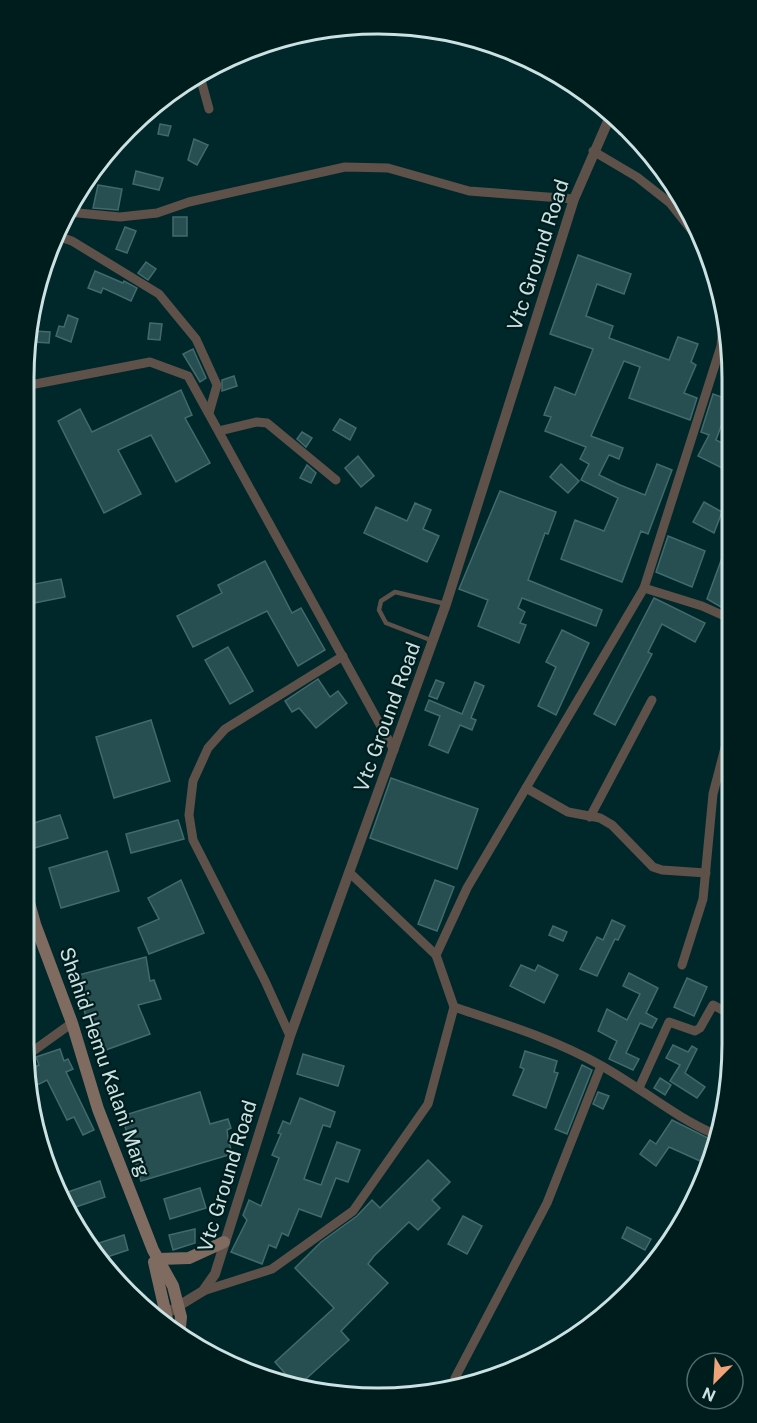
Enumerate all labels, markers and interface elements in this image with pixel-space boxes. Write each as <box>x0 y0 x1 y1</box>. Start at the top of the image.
street label: Vtc Ground Road <box>502 176 574 334</box>
street label: Vtc Ground Road <box>349 639 425 795</box>
street label: Shahid Hemu Kalani Marg <box>54 944 156 1180</box>
street label: Vtc Ground Road <box>192 1097 262 1255</box>
north arrow <box>685 1351 745 1411</box>
text: N <box>700 1383 719 1405</box>

